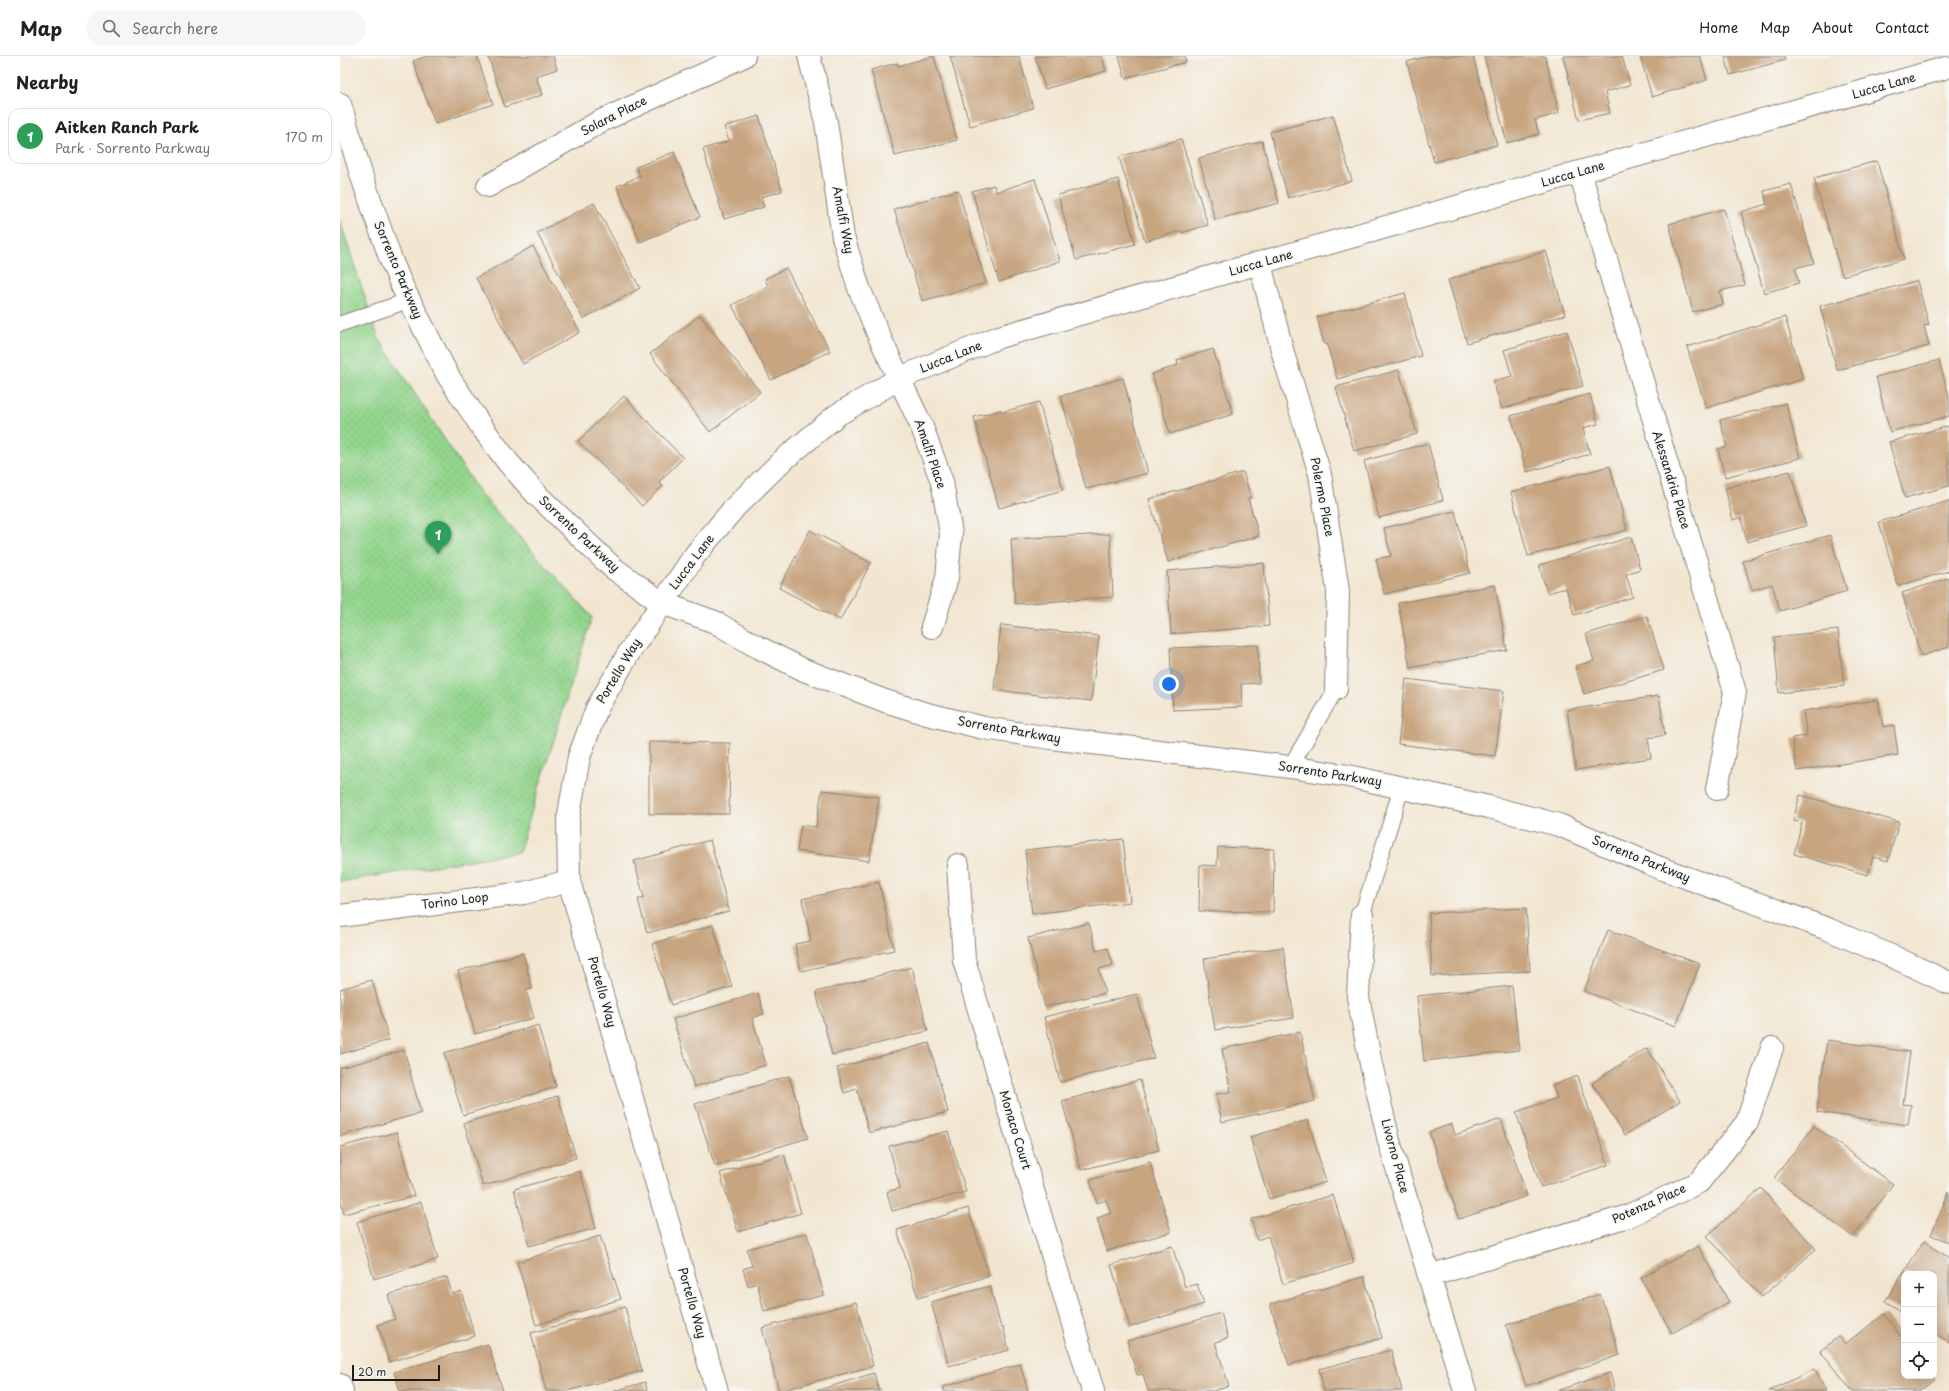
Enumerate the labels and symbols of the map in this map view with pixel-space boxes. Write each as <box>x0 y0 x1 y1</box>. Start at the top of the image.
street label: Lucca Lane <box>1850 67 1918 103</box>
street label: Solara Place <box>577 91 650 139</box>
street label: Lucca Lane <box>1539 155 1607 191</box>
street label: Amalfi Way <box>829 184 859 255</box>
street label: Sorrento Parkway <box>370 218 428 321</box>
street label: Lucca Lane <box>1227 244 1295 280</box>
street label: Lucca Lane <box>917 335 985 377</box>
street label: Amalfi Place <box>911 417 951 491</box>
street label: Alessandria Place <box>1648 428 1695 531</box>
street label: Polermo Place <box>1306 456 1339 538</box>
street label: Sorrento Parkway <box>535 491 624 576</box>
pin: 1 <box>425 521 451 554</box>
street label: Lucca Lane <box>664 530 718 593</box>
street label: Portello Way <box>592 634 645 706</box>
your location <box>1159 674 1179 694</box>
street label: Sorrento Parkway <box>956 711 1062 747</box>
street label: Sorrento Parkway <box>1277 756 1383 790</box>
street label: Sorrento Parkway <box>1589 830 1693 886</box>
street label: Torino Loop <box>420 887 489 913</box>
street label: Portello Way <box>584 954 622 1029</box>
street label: Monaco Court <box>995 1088 1037 1172</box>
street label: Livorno Place <box>1377 1117 1415 1195</box>
street label: Potenza Place <box>1609 1179 1689 1227</box>
street label: Portello Way <box>674 1265 712 1340</box>
scale bar <box>352 1363 440 1382</box>

